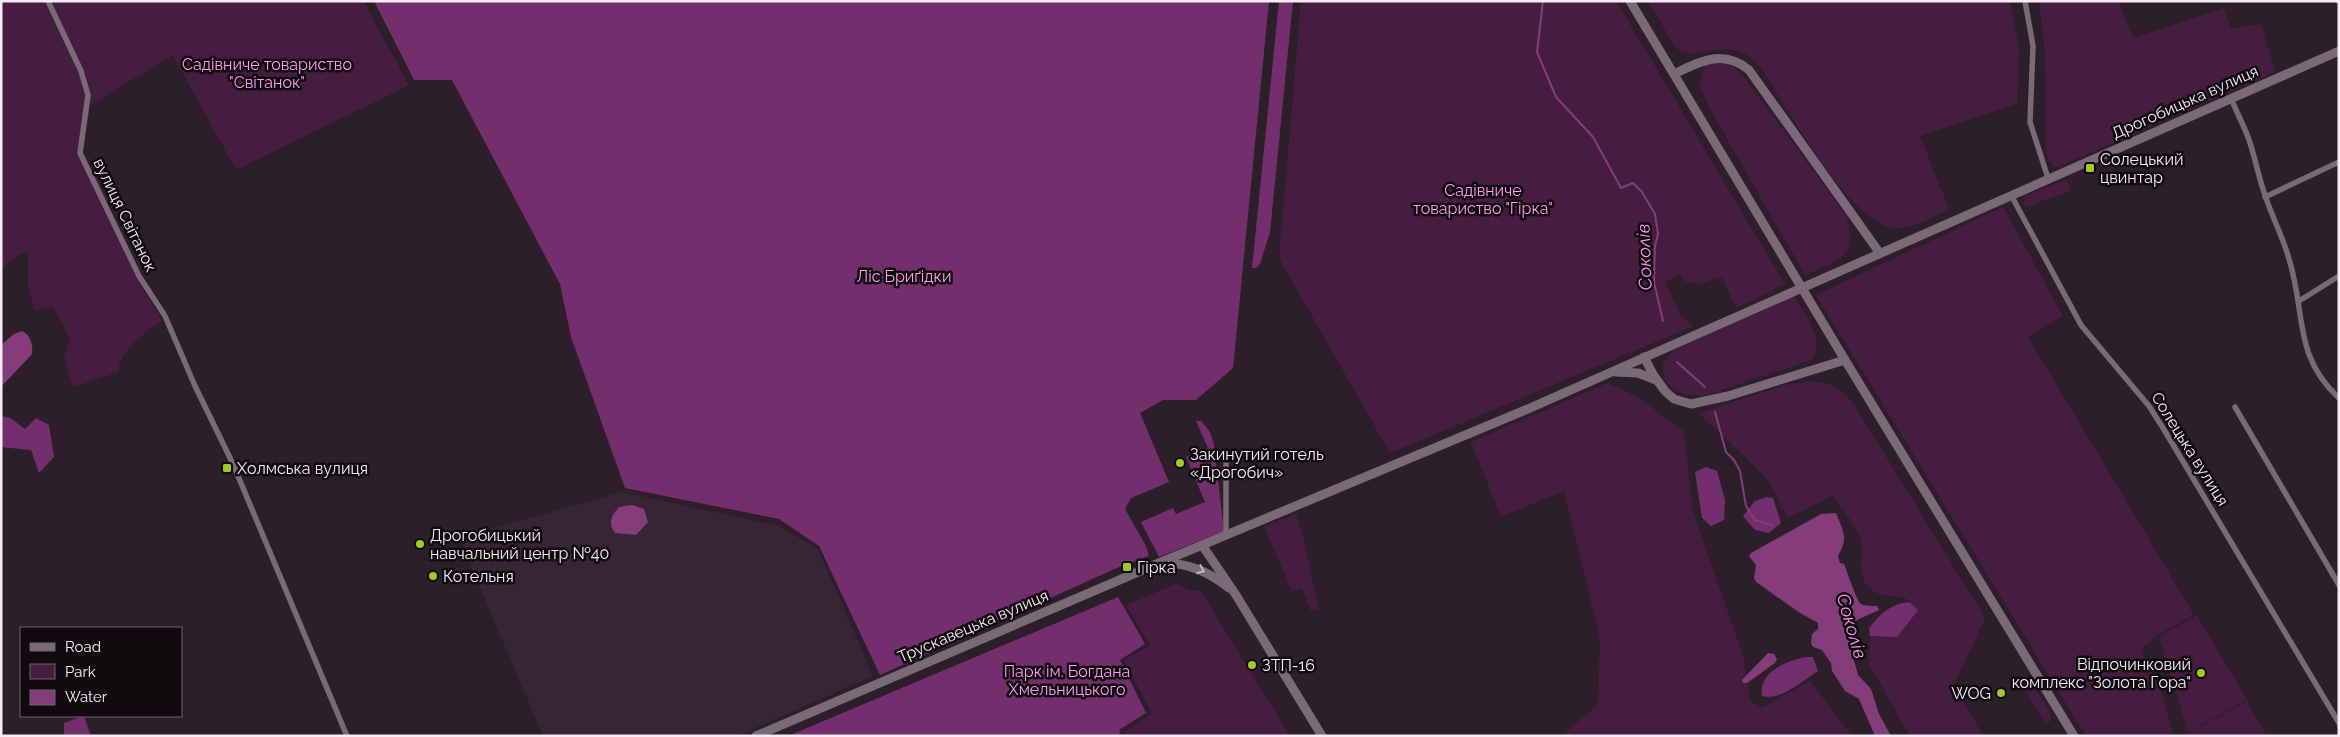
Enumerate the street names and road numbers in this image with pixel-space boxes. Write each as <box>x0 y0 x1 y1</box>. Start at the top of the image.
street label: Дрогобицька вулиця <box>2109 61 2261 143</box>
street label: вулиця Світанок <box>89 155 161 275</box>
street label: Солецька вулиця <box>2147 389 2233 509</box>
street label: Трускавецька вулиця <box>895 586 1051 666</box>

